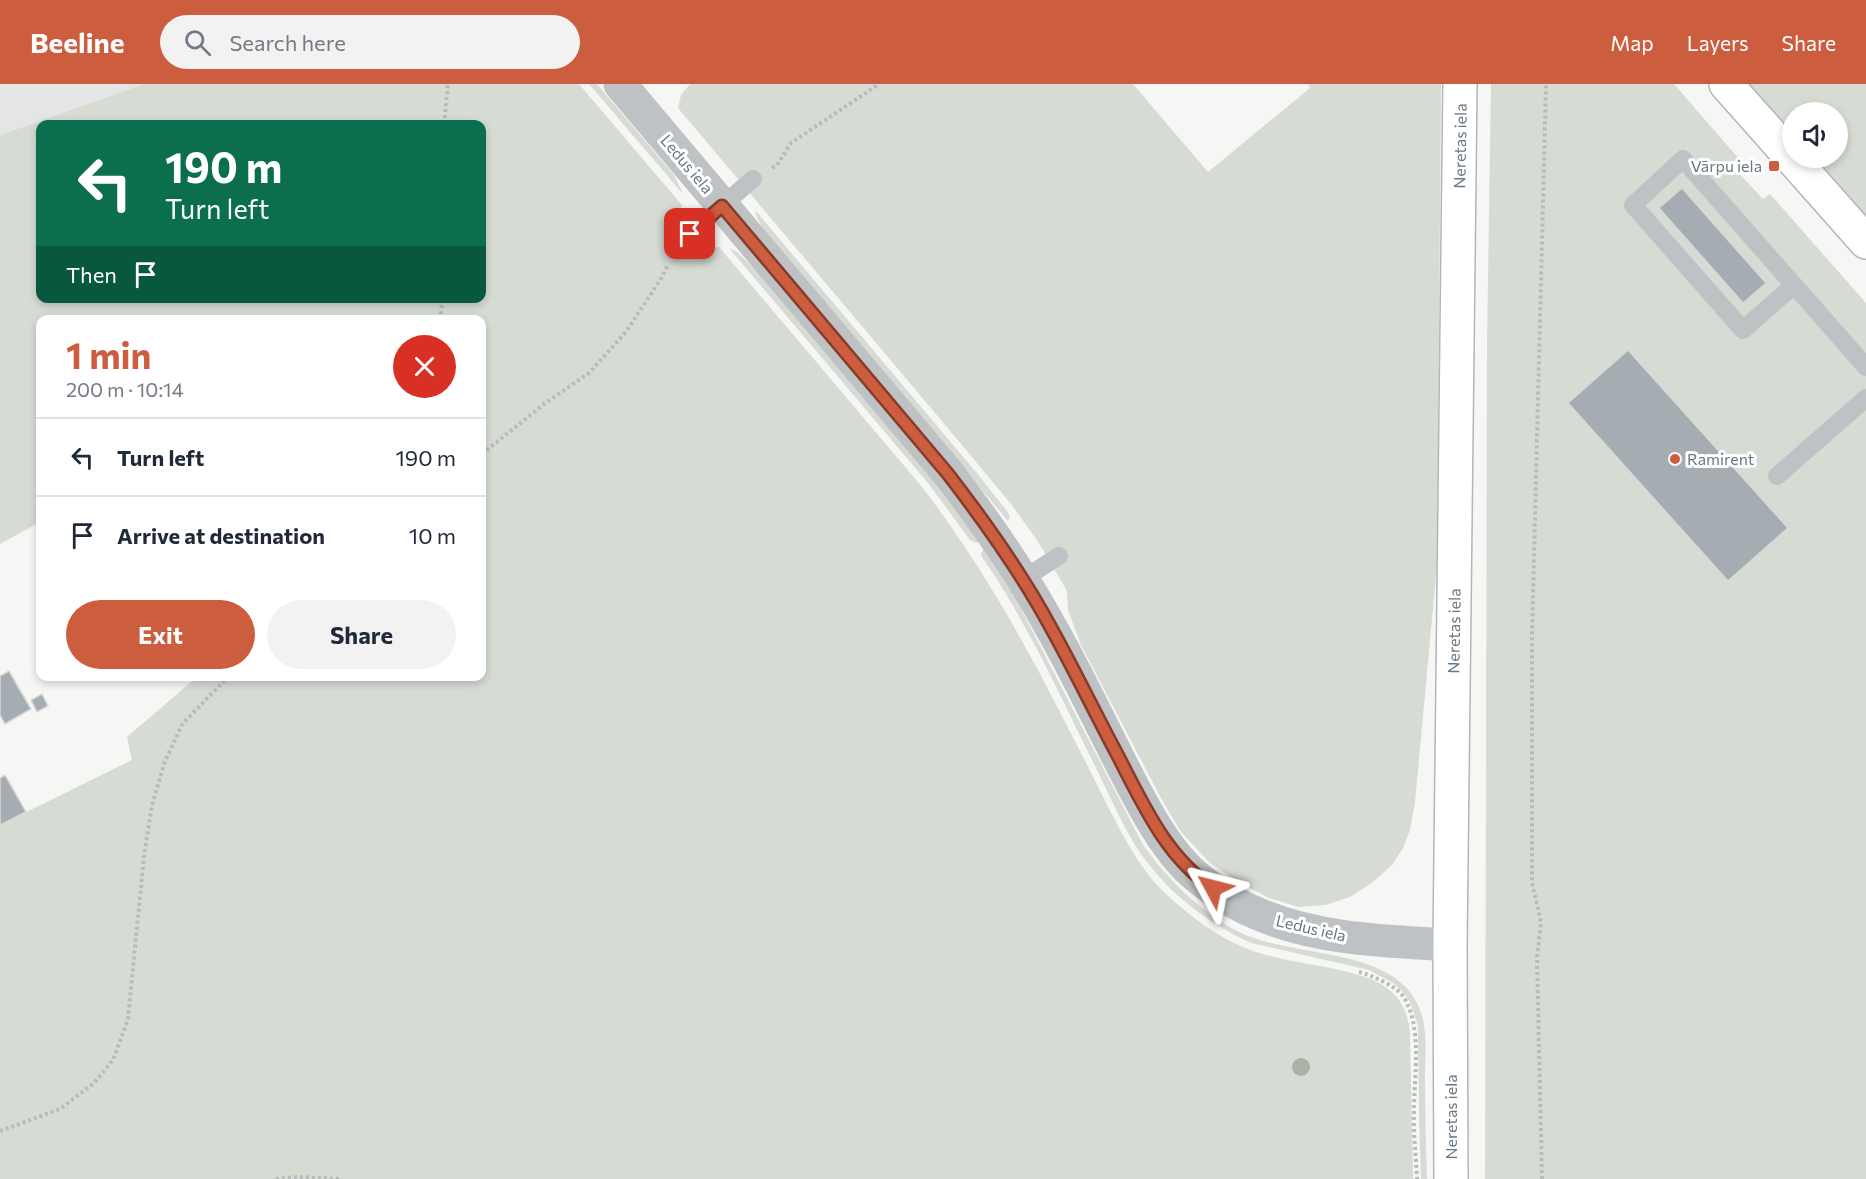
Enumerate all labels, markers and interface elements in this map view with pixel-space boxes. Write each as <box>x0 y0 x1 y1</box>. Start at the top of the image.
search box <box>160 15 580 69</box>
text: Beeline <box>30 25 124 59</box>
icon: search <box>181 26 214 59</box>
text: Search here <box>229 29 346 56</box>
text: Map <box>1610 30 1654 55</box>
text: Layers <box>1687 30 1749 55</box>
text: Share <box>1782 30 1836 55</box>
map controls <box>1782 102 1848 168</box>
button: sound <box>1782 102 1848 168</box>
street label: Neretas iela <box>1449 103 1470 189</box>
street label: Ledus iela <box>657 130 718 197</box>
text: 190 m <box>165 140 283 192</box>
icon: left <box>66 144 144 222</box>
place label: Vārpu iela <box>1691 156 1762 175</box>
marker: Vārpu iela <box>1767 159 1781 173</box>
text: Turn left <box>165 192 269 225</box>
pin <box>664 208 715 259</box>
icon: arrive <box>673 217 706 250</box>
icon: arrive <box>129 258 162 291</box>
text: Then <box>66 261 117 288</box>
text: 1 min <box>66 332 151 376</box>
button: close <box>393 335 456 398</box>
text: 200 m · 10:14 <box>66 377 184 401</box>
icon: left <box>66 441 99 474</box>
text: Turn left <box>117 444 204 471</box>
text: 190 m <box>395 444 456 471</box>
place label: Ramirent <box>1687 449 1755 468</box>
marker: Ramirent <box>1668 452 1682 466</box>
icon: arrive <box>66 519 99 552</box>
text: Arrive at destination <box>117 522 325 549</box>
text: 10 m <box>409 522 456 549</box>
street label: Neretas iela <box>1443 588 1464 674</box>
button: Exit <box>66 600 255 669</box>
button: Share <box>267 600 456 669</box>
position arrow <box>1181 856 1245 920</box>
street label: Ledus iela <box>1274 910 1348 945</box>
street label: Neretas iela <box>1441 1074 1460 1160</box>

